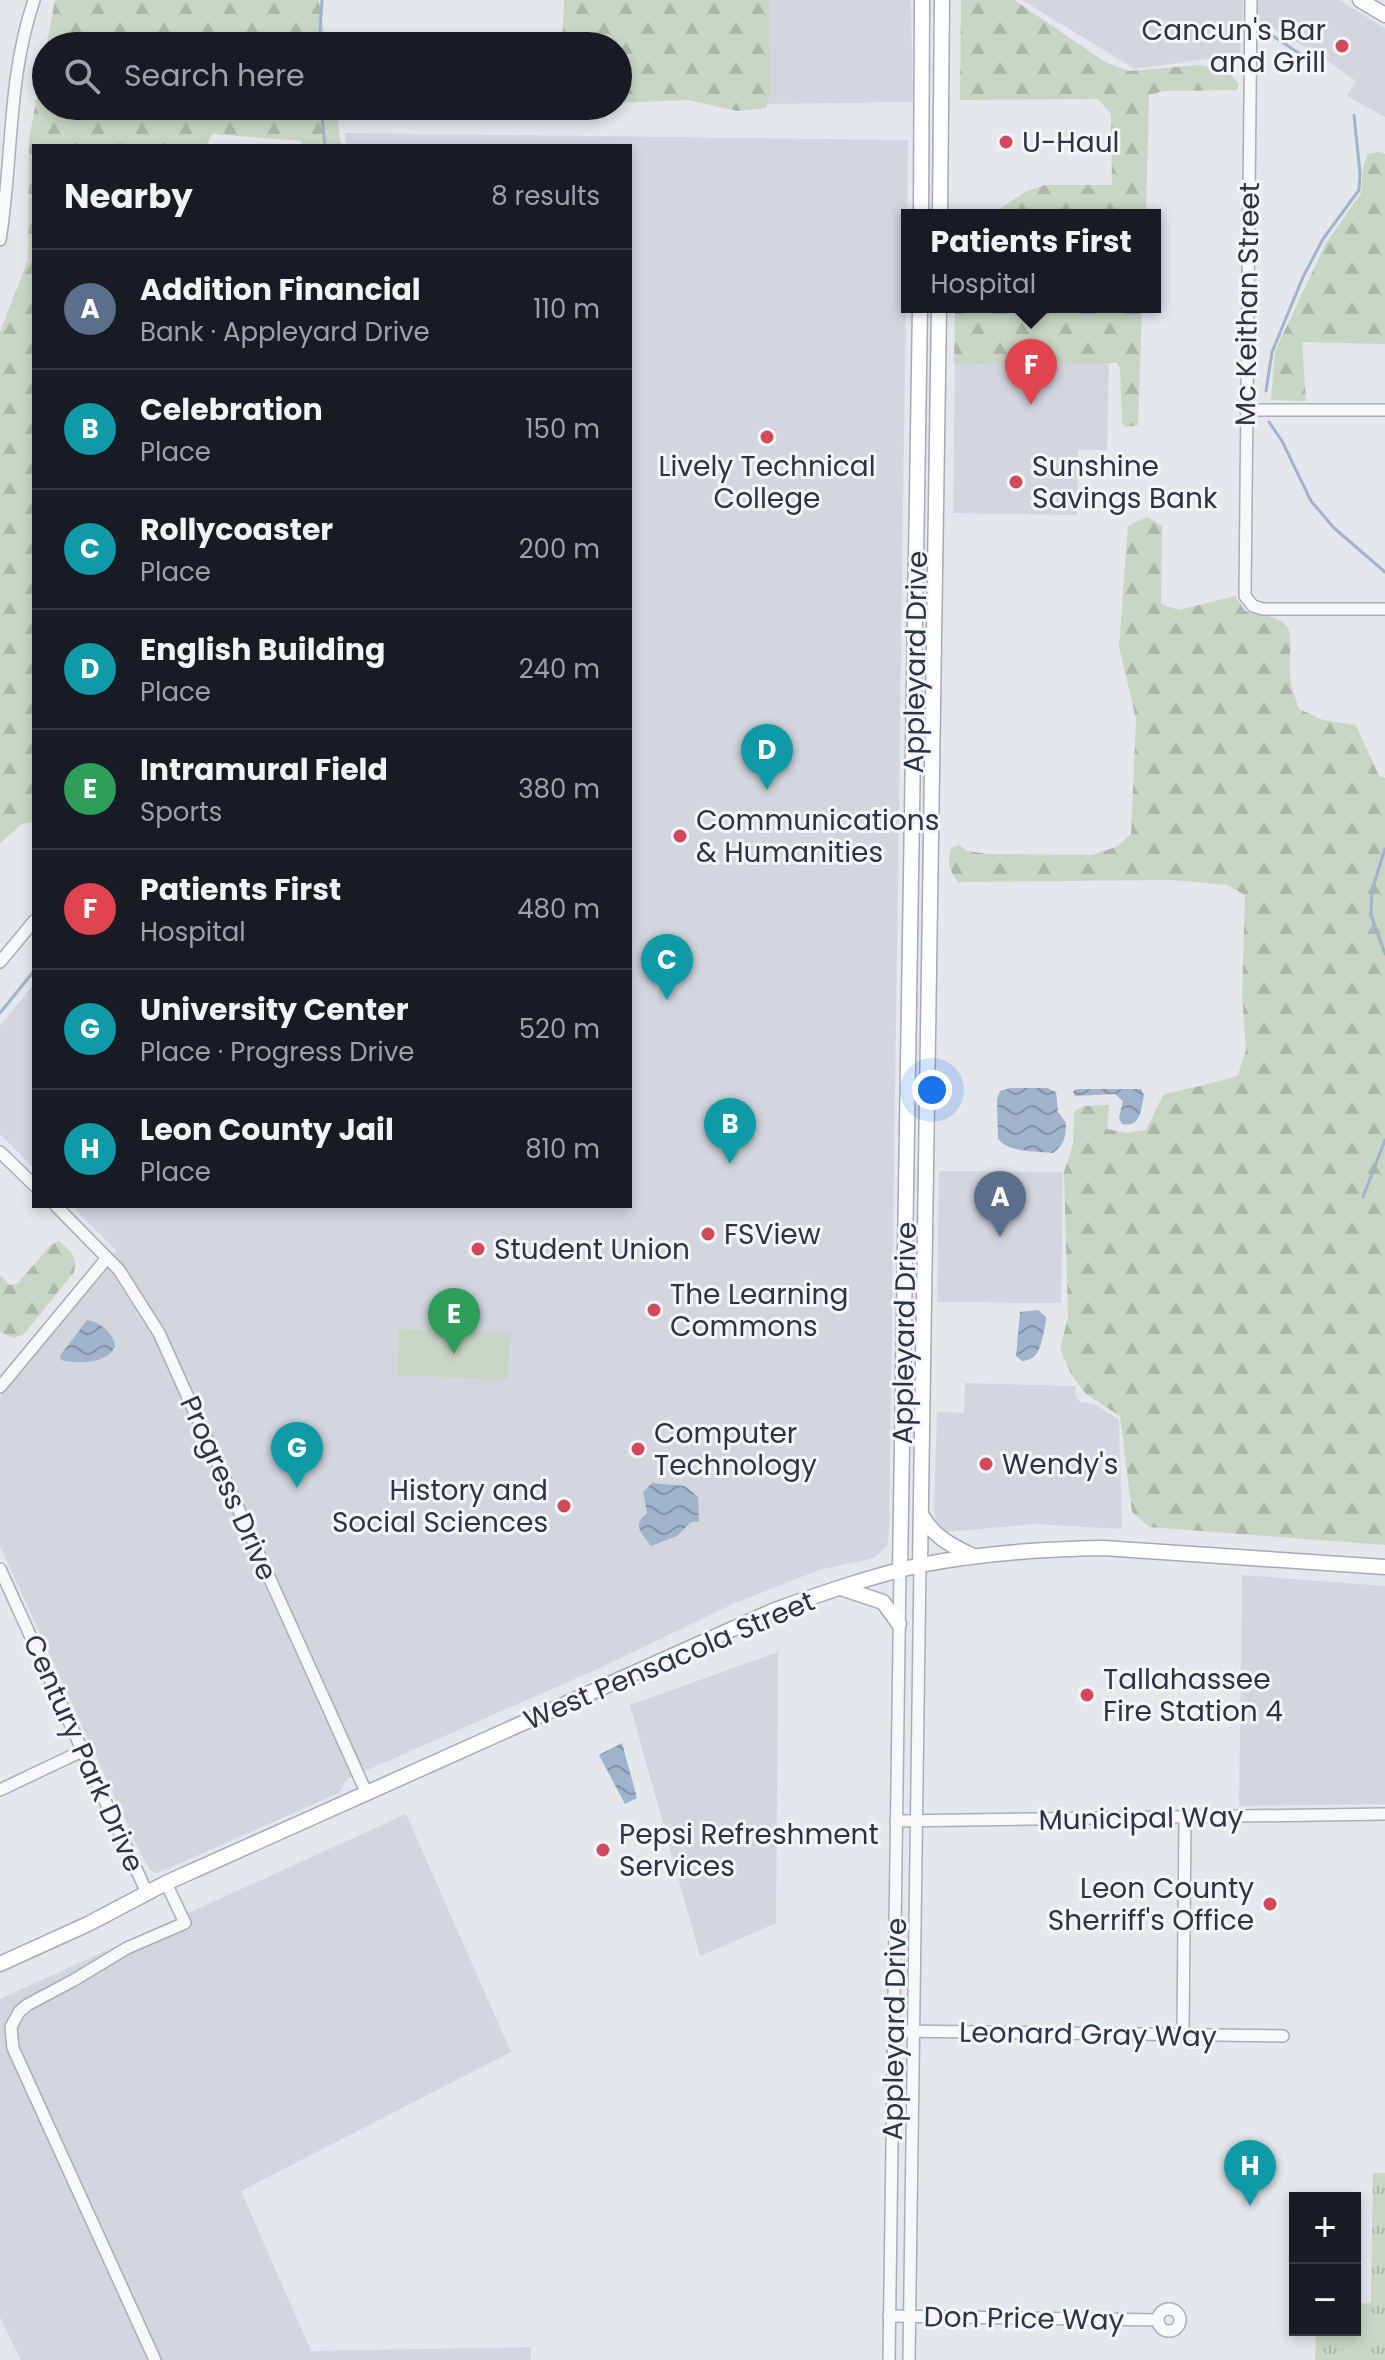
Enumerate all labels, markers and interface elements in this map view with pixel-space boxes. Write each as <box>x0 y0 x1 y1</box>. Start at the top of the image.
place label: Cancun's Bar and Grill <box>1142 11 1326 82</box>
search box <box>32 32 632 120</box>
marker: Cancun's Bar and Grill <box>1333 37 1351 55</box>
icon: search <box>60 54 104 98</box>
text: Search here <box>124 54 305 97</box>
place label: U-Haul <box>1022 123 1119 162</box>
marker: U-Haul <box>997 133 1015 151</box>
text: Nearby <box>64 172 193 220</box>
text: 8 results <box>491 178 600 214</box>
street label: Mc Keithan Street <box>1226 182 1269 426</box>
popup <box>901 209 1161 313</box>
text: Patients First <box>930 220 1132 263</box>
text: Hospital <box>930 266 1036 302</box>
text: Addition Financial <box>140 268 421 311</box>
text: A <box>80 291 100 327</box>
text: 110 m <box>533 291 600 327</box>
text: Bank · Appleyard Drive <box>140 314 430 350</box>
pin: F <box>1005 339 1057 405</box>
text: Celebration <box>140 388 323 431</box>
text: B <box>81 411 99 447</box>
text: 150 m <box>525 411 600 447</box>
marker: Lively Technical College <box>758 428 776 446</box>
text: Place <box>140 434 211 470</box>
place label: Lively Technical College <box>658 447 876 518</box>
place label: Sunshine Savings Bank <box>1032 447 1218 518</box>
marker: Sunshine Savings Bank <box>1007 473 1025 491</box>
text: Rollycoaster <box>140 508 333 551</box>
text: C <box>80 531 100 567</box>
text: 200 m <box>519 531 600 567</box>
street label: Appleyard Drive <box>894 550 937 774</box>
text: Place <box>140 554 211 590</box>
text: English Building <box>140 628 385 671</box>
text: D <box>81 651 99 687</box>
text: 240 m <box>519 651 600 687</box>
text: Place <box>140 674 211 710</box>
pin: D <box>741 724 793 790</box>
text: Intramural Field <box>140 748 388 791</box>
text: E <box>83 771 97 807</box>
text: 380 m <box>518 771 600 807</box>
text: Sports <box>140 794 222 830</box>
place label: Communications & Humanities <box>696 801 939 872</box>
marker: Communications & Humanities <box>671 827 689 845</box>
text: Patients First <box>140 868 341 911</box>
text: F <box>83 891 97 927</box>
text: 480 m <box>517 891 600 927</box>
text: Hospital <box>140 914 246 950</box>
pin: C <box>641 934 693 1000</box>
text: University Center <box>140 988 408 1031</box>
text: G <box>80 1011 100 1047</box>
text: 520 m <box>519 1011 600 1047</box>
text: Place · Progress Drive <box>140 1034 414 1070</box>
your location <box>912 1070 952 1110</box>
pin: B <box>704 1098 756 1164</box>
text: Leon County Jail <box>140 1108 394 1151</box>
text: H <box>80 1131 100 1167</box>
text: 810 m <box>525 1131 600 1167</box>
text: Place <box>140 1154 211 1190</box>
pin: A <box>974 1171 1026 1237</box>
place label: FSView <box>724 1215 821 1254</box>
street label: Appleyard Drive <box>883 1221 926 1445</box>
marker: FSView <box>699 1225 717 1243</box>
place label: Student Union <box>494 1230 690 1269</box>
marker: Student Union <box>469 1240 487 1258</box>
place label: The Learning Commons <box>670 1275 848 1346</box>
pin: E <box>428 1288 480 1354</box>
marker: The Learning Commons <box>645 1301 663 1319</box>
street label: Progress Drive <box>170 1390 287 1587</box>
place label: Computer Technology <box>654 1414 817 1485</box>
pin: G <box>271 1422 323 1488</box>
marker: Computer Technology <box>629 1440 647 1458</box>
place label: Wendy's <box>1002 1445 1118 1484</box>
marker: Wendy's <box>977 1455 995 1473</box>
place label: History and Social Sciences <box>332 1471 548 1542</box>
marker: History and Social Sciences <box>555 1497 573 1515</box>
street label: West Pensacola Street <box>518 1582 821 1739</box>
street label: Century Park Drive <box>14 1628 153 1878</box>
place label: Tallahassee Fire Station 4 <box>1103 1660 1283 1731</box>
marker: Tallahassee Fire Station 4 <box>1078 1686 1096 1704</box>
street label: Municipal Way <box>1038 1797 1244 1840</box>
place label: Pepsi Refreshment Services <box>619 1815 879 1886</box>
marker: Pepsi Refreshment Services <box>594 1841 612 1859</box>
place label: Leon County Sherriff's Office <box>1048 1869 1254 1940</box>
marker: Leon County Sherriff's Office <box>1261 1895 1279 1913</box>
street label: Appleyard Drive <box>873 1917 916 2141</box>
street label: Leonard Gray Way <box>959 2013 1217 2056</box>
pin: H <box>1224 2140 1276 2206</box>
map controls <box>1289 2192 1361 2336</box>
button: + <box>1289 2192 1361 2264</box>
button: − <box>1289 2264 1361 2336</box>
street label: Don Price Way <box>923 2297 1125 2340</box>

